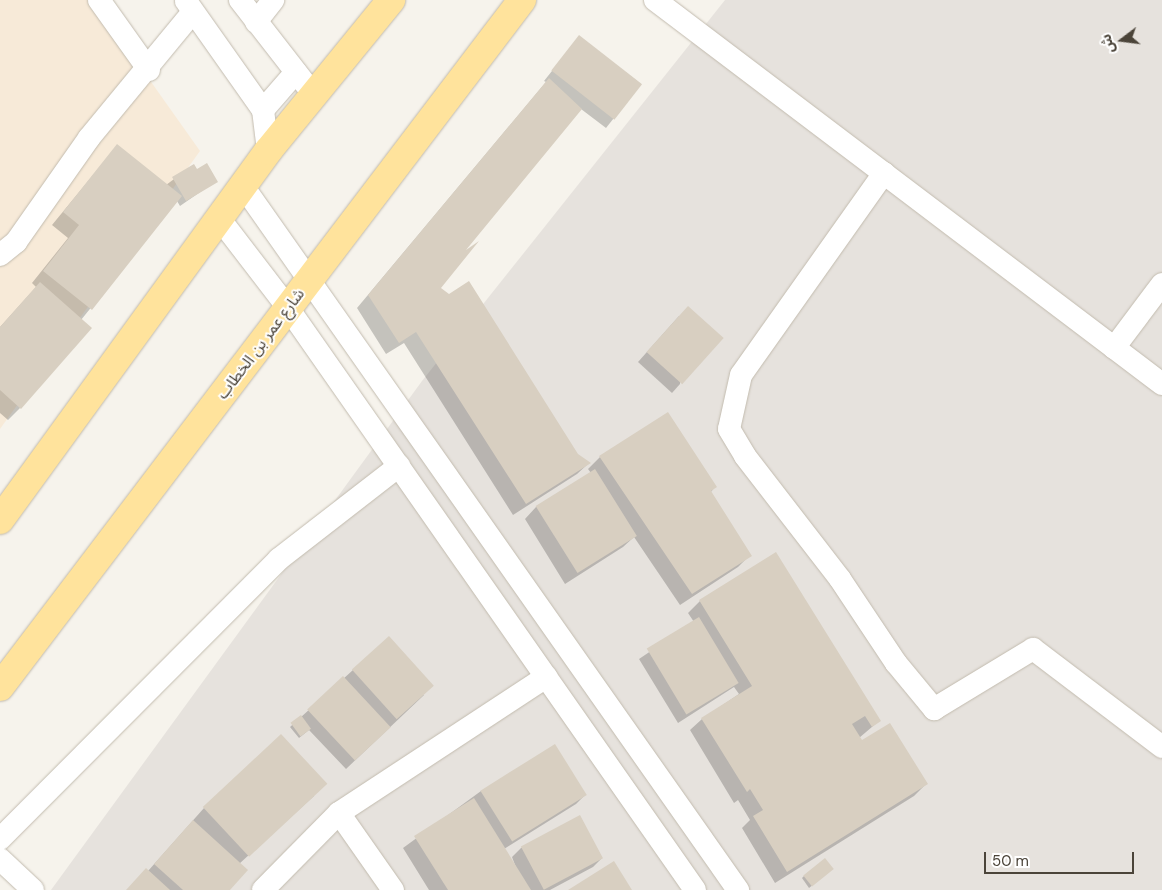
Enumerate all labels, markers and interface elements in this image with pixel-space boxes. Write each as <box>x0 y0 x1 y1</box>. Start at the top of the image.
north arrow <box>1097 15 1147 65</box>
text: ش <box>1096 32 1119 55</box>
street label: شارع عمر بن الخطاب <box>213 285 309 403</box>
scale bar <box>987 842 1137 874</box>
text: 50 m <box>992 851 1029 871</box>

